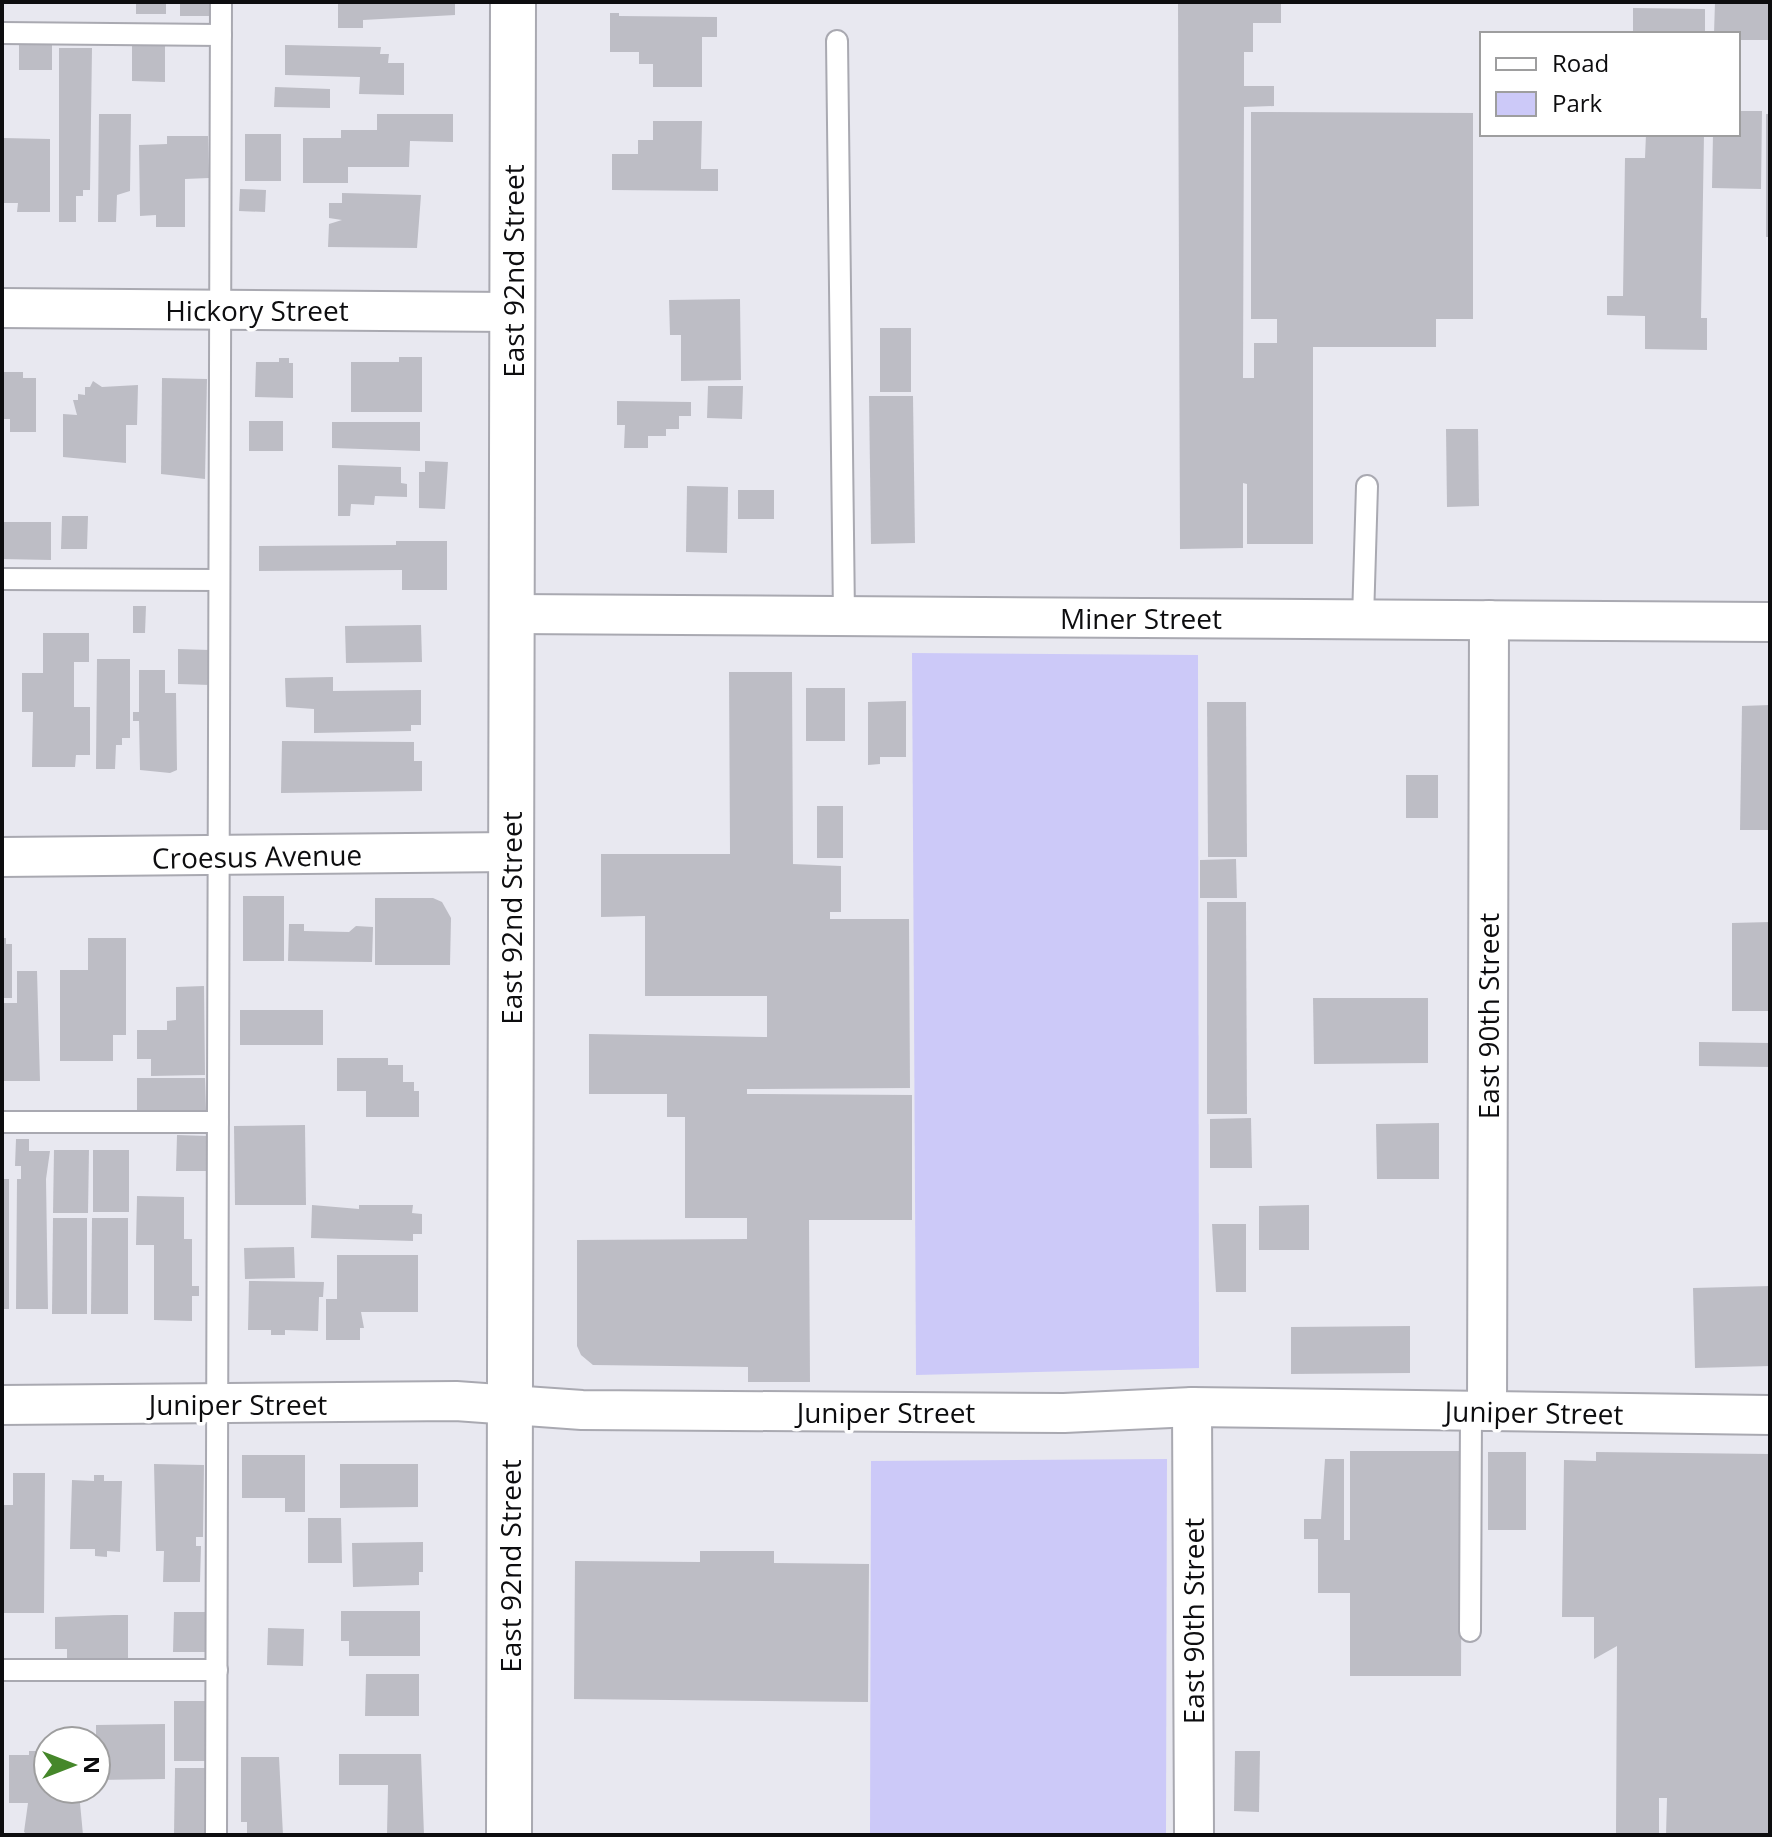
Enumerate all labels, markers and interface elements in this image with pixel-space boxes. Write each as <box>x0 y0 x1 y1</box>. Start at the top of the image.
legend <box>1480 32 1740 136</box>
text: Road <box>1552 46 1609 79</box>
text: Park <box>1552 86 1603 119</box>
street label: East 92nd Street <box>494 164 532 378</box>
street label: Hickory Street <box>165 291 349 329</box>
street label: Miner Street <box>1060 599 1222 637</box>
street label: East 92nd Street <box>492 811 530 1025</box>
street label: Croesus Avenue <box>152 835 362 877</box>
street label: East 90th Street <box>1469 913 1507 1119</box>
street label: Juniper Street <box>146 1385 327 1423</box>
street label: Juniper Street <box>1441 1391 1624 1433</box>
street label: Juniper Street <box>794 1393 975 1431</box>
street label: East 92nd Street <box>491 1459 529 1673</box>
street label: East 90th Street <box>1174 1518 1212 1724</box>
north arrow <box>32 1725 112 1805</box>
text: N <box>78 1756 108 1774</box>

